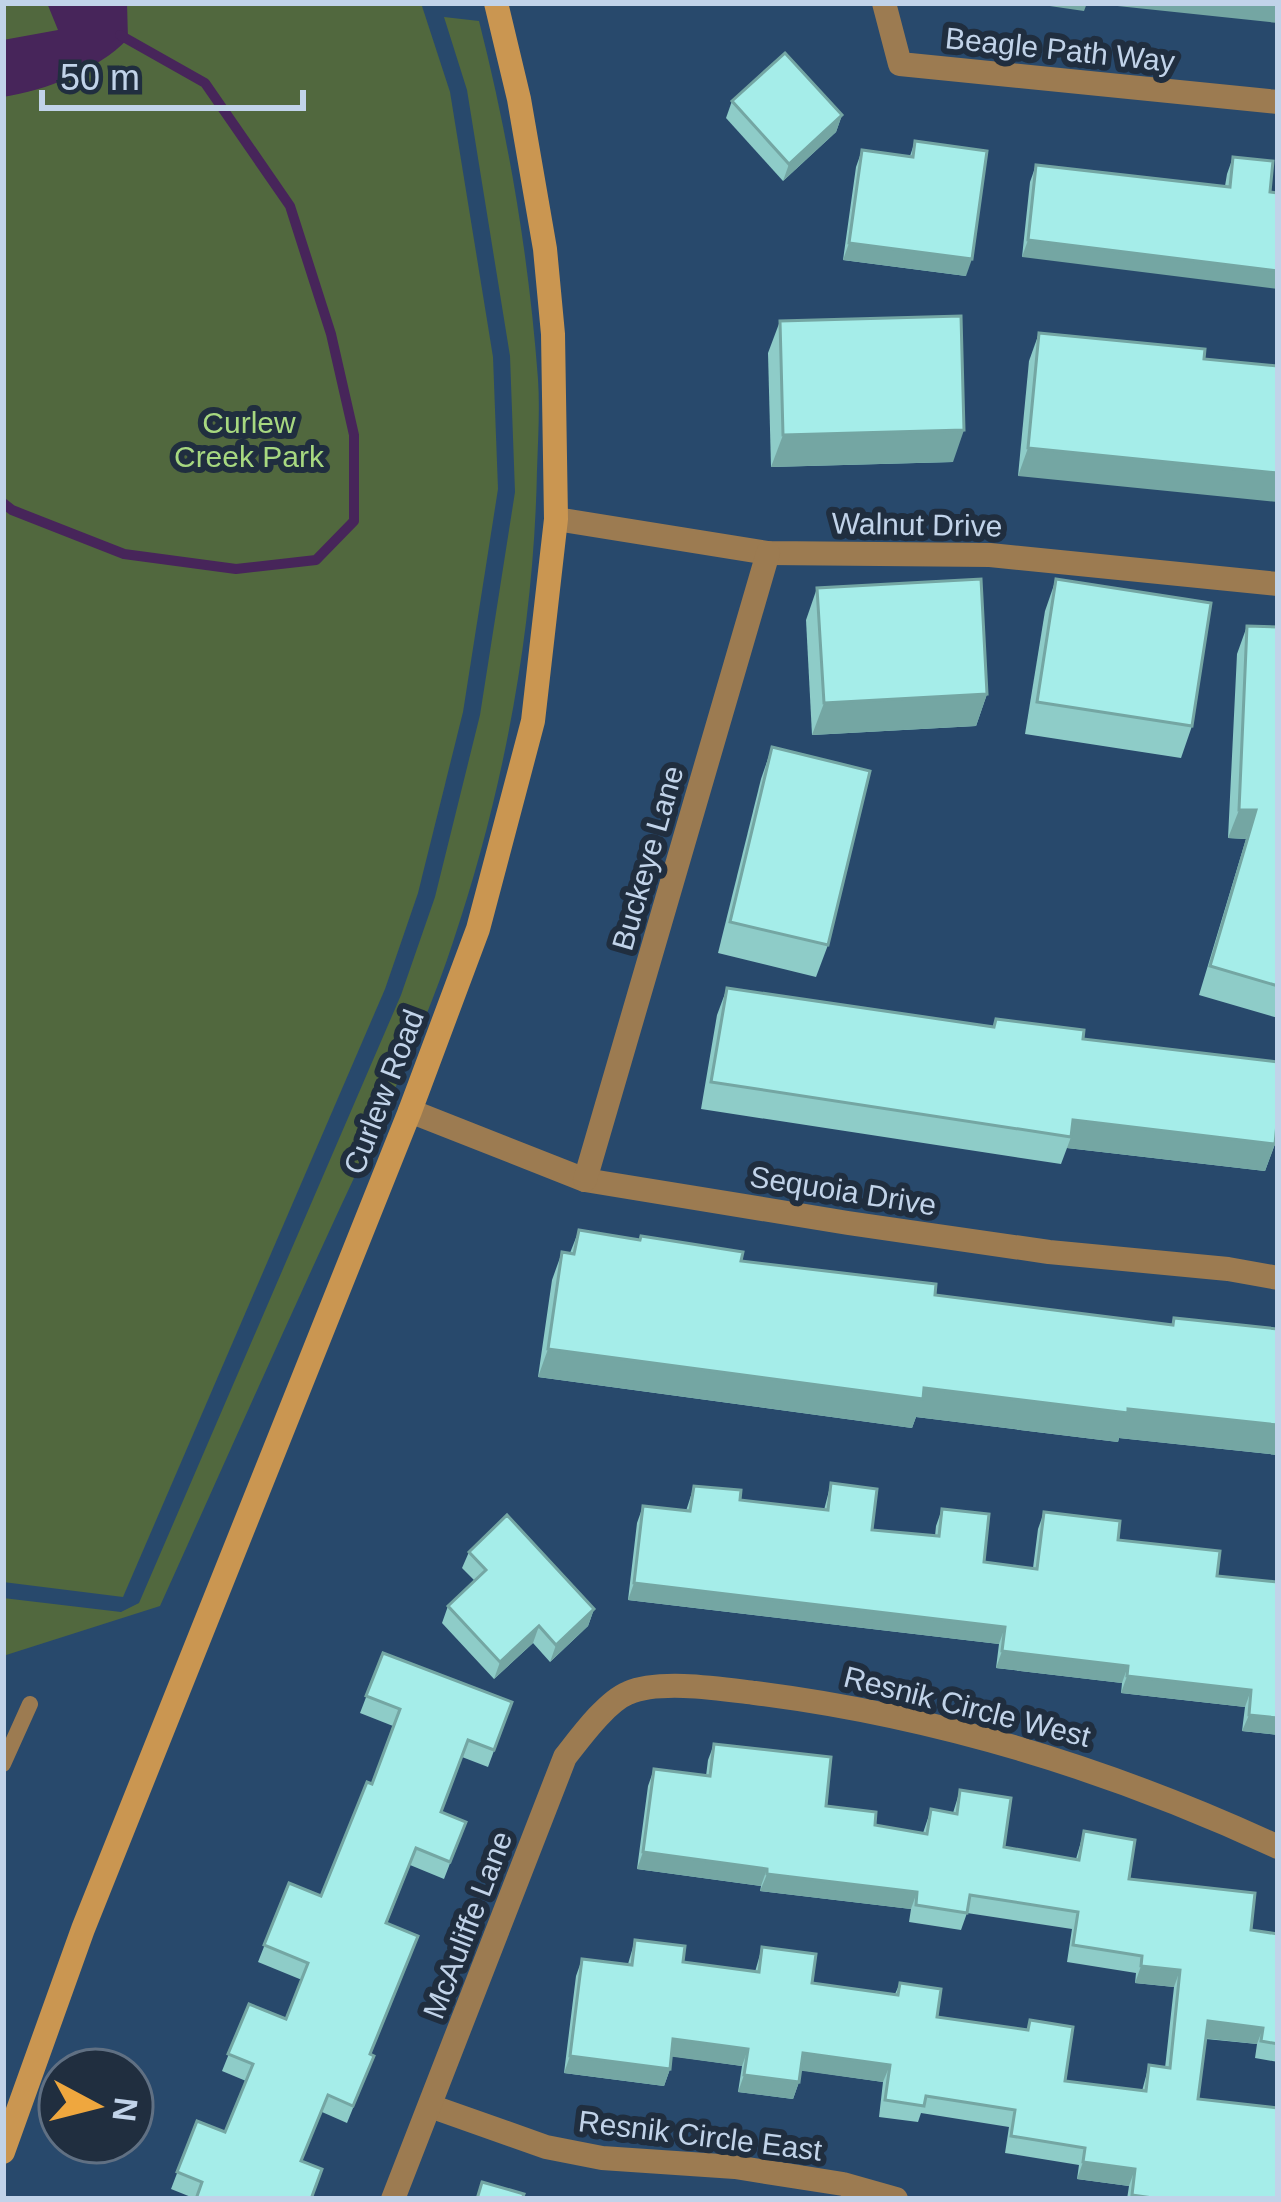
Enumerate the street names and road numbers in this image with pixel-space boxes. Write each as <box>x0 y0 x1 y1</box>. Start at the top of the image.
street label: Beagle Path Way <box>944 21 1176 78</box>
street label: Walnut Drive <box>831 507 1003 542</box>
street label: Buckeye Lane <box>605 762 690 954</box>
street label: Curlew Road <box>337 1005 430 1179</box>
street label: Sequoia Drive <box>747 1159 939 1222</box>
street label: Resnik Circle West <box>840 1660 1094 1753</box>
street label: McAuliffe Lane <box>417 1827 518 2023</box>
street label: Resnik Circle East <box>576 2104 824 2167</box>

